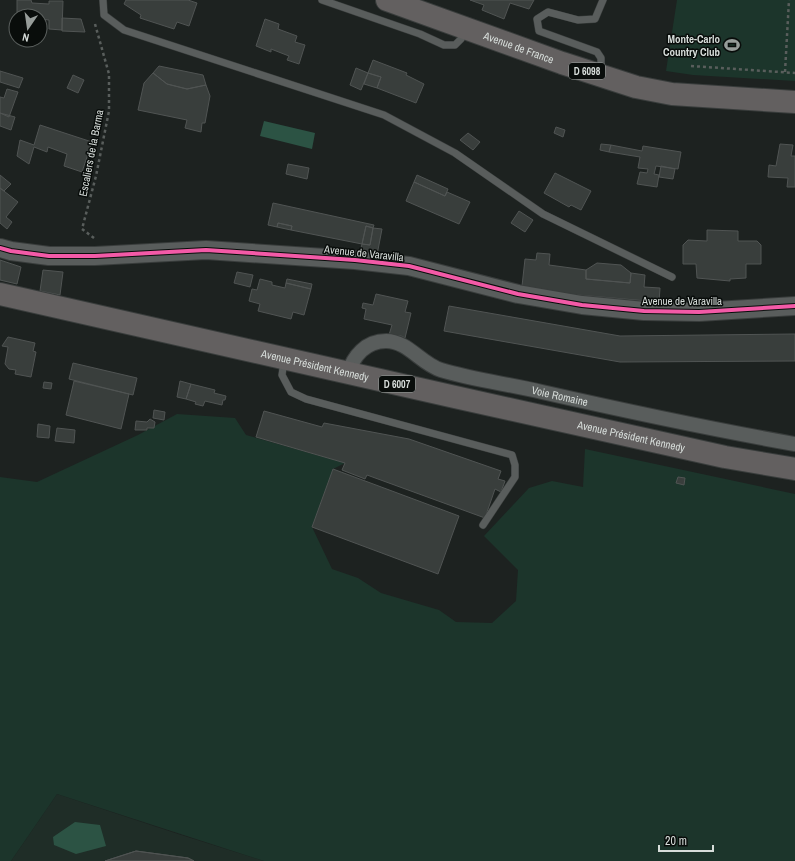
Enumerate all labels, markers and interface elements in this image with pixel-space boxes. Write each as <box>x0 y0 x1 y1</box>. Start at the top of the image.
north arrow <box>8 8 48 48</box>
street label: Avenue de France <box>481 28 556 66</box>
text: N <box>21 30 30 45</box>
place label: Monte-Carlo Country Club <box>663 32 720 59</box>
sports icon: Monte-Carlo Country Club <box>723 36 741 54</box>
road number: D 6098 <box>569 63 605 79</box>
street label: Escaliers de la Barma <box>76 108 106 198</box>
street label: Avenue de Varavilla <box>323 242 404 264</box>
street label: Avenue de Varavilla <box>641 294 722 308</box>
street label: Avenue Président Kennedy <box>259 346 371 384</box>
road number: D 6007 <box>379 376 415 392</box>
street label: Voie Romaine <box>530 383 589 409</box>
street label: Avenue Président Kennedy <box>575 417 687 455</box>
scale bar <box>659 827 713 853</box>
text: 20 m <box>665 833 687 849</box>

